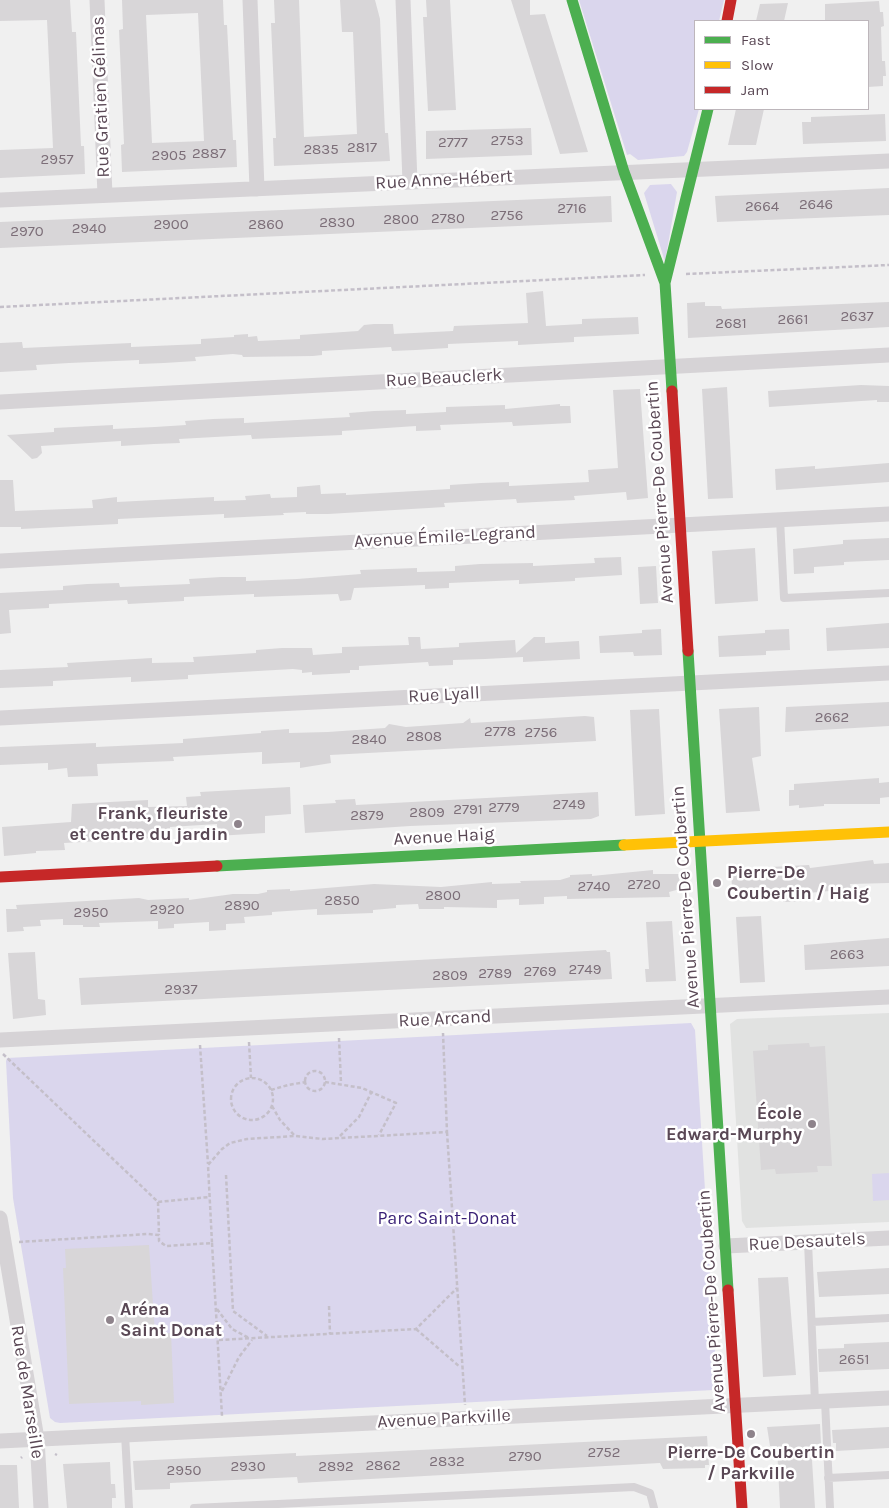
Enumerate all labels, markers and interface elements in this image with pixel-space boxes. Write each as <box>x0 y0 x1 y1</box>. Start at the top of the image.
street label: Rue Gratien Gélinas <box>87 16 115 178</box>
legend <box>694 20 869 110</box>
text: Fast <box>741 31 770 49</box>
text: Slow <box>741 56 773 74</box>
text: Jam <box>741 81 769 99</box>
house number: 2753 <box>490 132 524 150</box>
house number: 2777 <box>438 134 468 152</box>
house number: 2817 <box>347 139 377 157</box>
house number: 2835 <box>303 141 339 159</box>
house number: 2887 <box>192 145 226 163</box>
house number: 2905 <box>152 147 186 165</box>
house number: 2957 <box>41 151 73 169</box>
street label: Rue Anne-Hébert <box>375 166 513 194</box>
house number: 2646 <box>799 196 833 214</box>
house number: 2664 <box>745 198 779 216</box>
house number: 2716 <box>557 200 587 218</box>
house number: 2756 <box>491 207 523 225</box>
house number: 2780 <box>431 210 465 228</box>
house number: 2800 <box>383 211 419 229</box>
house number: 2830 <box>319 214 355 232</box>
house number: 2900 <box>153 216 189 234</box>
house number: 2860 <box>248 216 284 234</box>
house number: 2940 <box>72 220 106 238</box>
house number: 2970 <box>10 223 44 241</box>
house number: 2637 <box>840 308 874 326</box>
house number: 2661 <box>778 311 808 329</box>
house number: 2681 <box>715 315 747 333</box>
street label: Rue Beauclerk <box>385 364 503 392</box>
street label: Avenue Pierre-De Coubertin <box>641 380 679 604</box>
street label: Avenue Émile-Legrand <box>353 521 537 553</box>
street label: Rue Lyall <box>408 682 480 708</box>
house number: 2662 <box>815 709 849 727</box>
house number: 2778 <box>484 723 516 741</box>
house number: 2756 <box>525 724 557 742</box>
house number: 2808 <box>406 728 442 746</box>
house number: 2840 <box>351 731 387 749</box>
street label: Avenue Pierre-De Coubertin <box>667 785 705 1009</box>
house number: 2749 <box>553 796 585 814</box>
house number: 2779 <box>488 799 520 817</box>
house number: 2791 <box>453 801 483 819</box>
place label: Frank, fleuriste et centre du jardin <box>70 803 228 846</box>
house number: 2809 <box>409 804 445 822</box>
house number: 2879 <box>350 807 384 825</box>
marker: Frank, fleuriste et centre du jardin <box>232 818 244 830</box>
street label: Avenue Haig <box>393 824 495 850</box>
place label: Pierre-De Coubertin / Haig <box>727 862 869 904</box>
house number: 2720 <box>627 876 661 894</box>
marker: Pierre-De Coubertin / Haig <box>711 877 723 889</box>
house number: 2740 <box>577 878 611 896</box>
house number: 2800 <box>425 887 461 905</box>
house number: 2850 <box>324 892 360 910</box>
house number: 2890 <box>224 897 260 915</box>
house number: 2920 <box>150 901 184 919</box>
house number: 2950 <box>74 904 108 922</box>
house number: 2663 <box>830 946 864 964</box>
house number: 2749 <box>569 961 601 979</box>
house number: 2769 <box>523 963 557 981</box>
house number: 2789 <box>478 965 512 983</box>
house number: 2809 <box>432 967 468 985</box>
house number: 2937 <box>164 981 198 999</box>
street label: Rue Arcand <box>398 1006 492 1032</box>
place label: École Edward-Murphy <box>666 1103 802 1146</box>
marker: École Edward-Murphy <box>806 1118 818 1130</box>
street label: Avenue Pierre-De Coubertin <box>693 1189 731 1413</box>
park label: Parc Saint-Donat <box>377 1208 517 1230</box>
street label: Rue Desautels <box>748 1228 866 1256</box>
place label: Aréna Saint Donat <box>120 1299 222 1342</box>
marker: Aréna Saint Donat <box>104 1314 116 1326</box>
street label: Rue de Marseille <box>6 1324 48 1460</box>
house number: 2651 <box>839 1351 869 1369</box>
street label: Avenue Parkville <box>377 1405 511 1433</box>
marker: Pierre-De Coubertin / Parkville <box>745 1428 757 1440</box>
place label: Pierre-De Coubertin / Parkville <box>667 1442 835 1485</box>
house number: 2752 <box>588 1444 620 1462</box>
house number: 2790 <box>508 1448 542 1466</box>
house number: 2832 <box>429 1453 465 1471</box>
house number: 2862 <box>365 1457 401 1475</box>
house number: 2930 <box>230 1458 266 1476</box>
house number: 2892 <box>318 1458 354 1476</box>
house number: 2950 <box>167 1462 201 1480</box>

